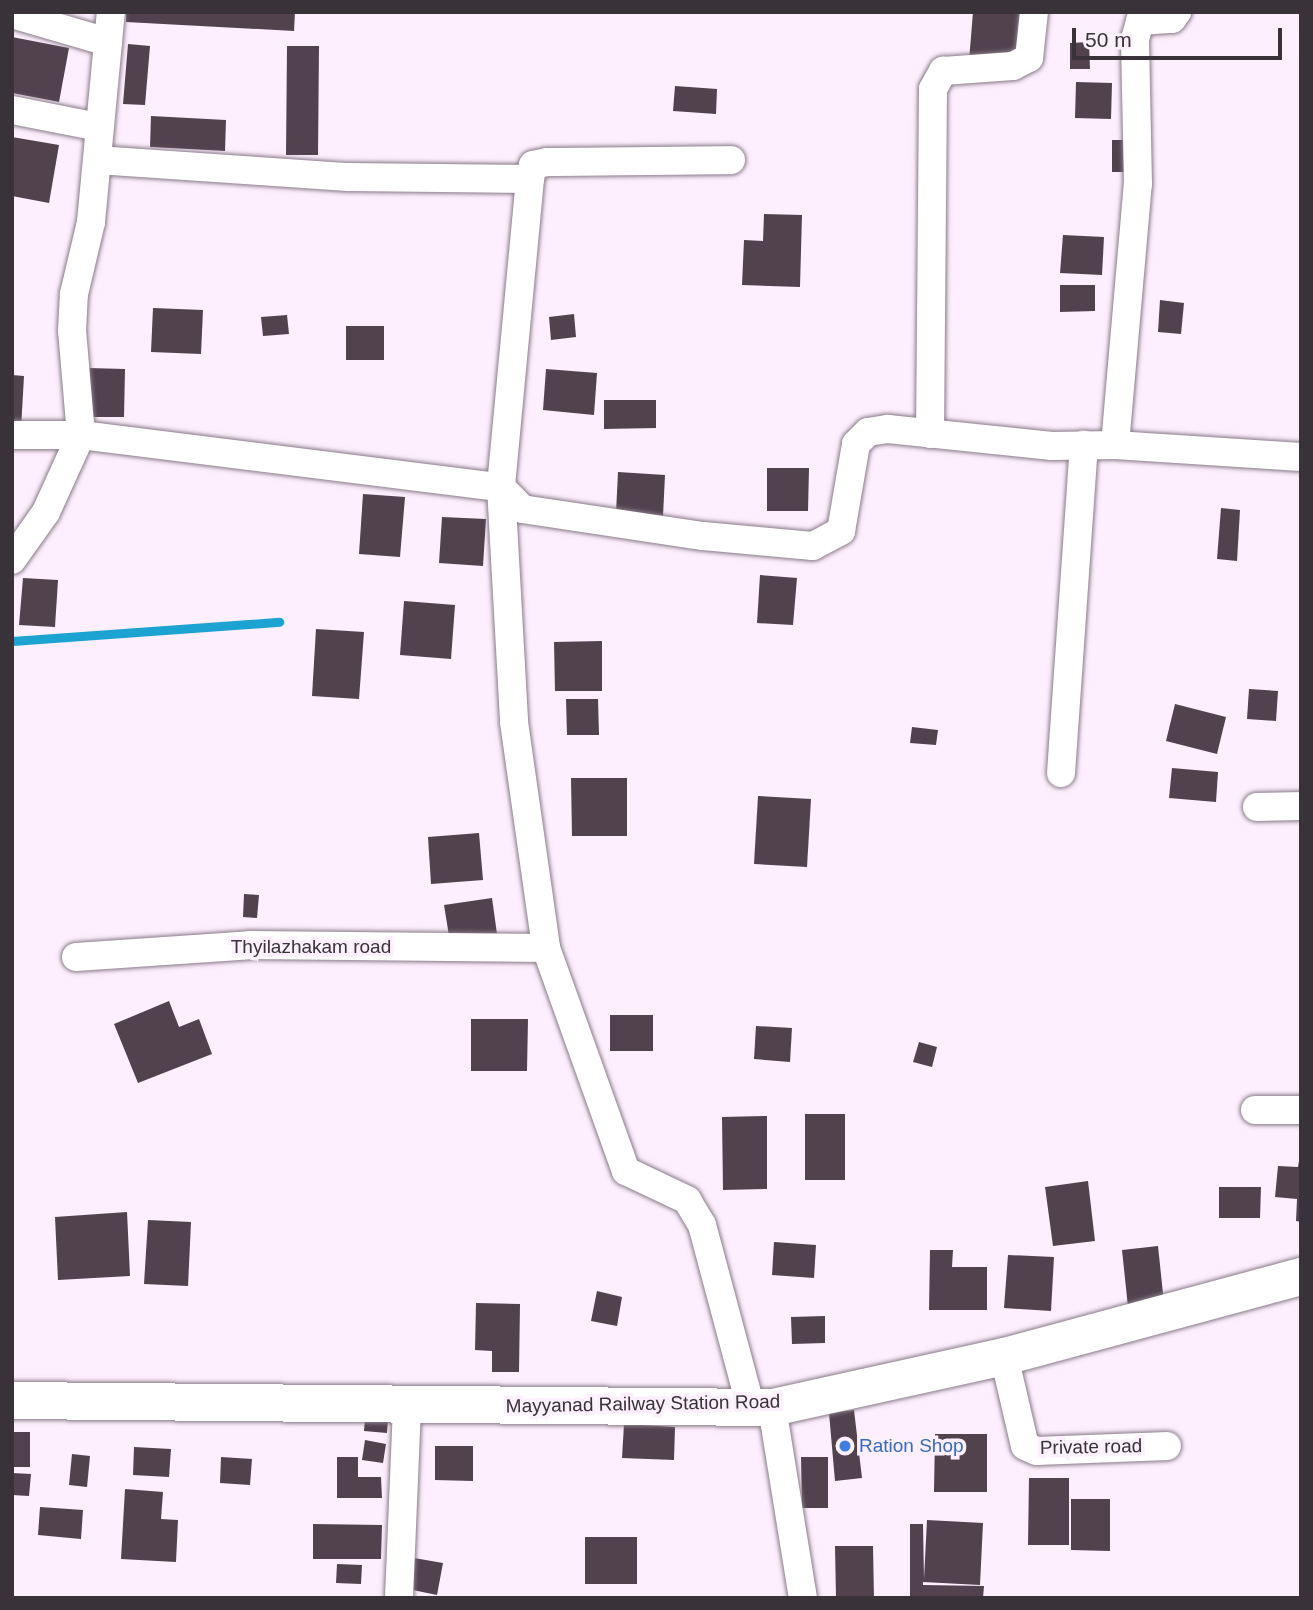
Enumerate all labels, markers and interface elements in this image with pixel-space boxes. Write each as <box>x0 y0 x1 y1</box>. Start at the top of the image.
scale bar <box>1075 14 1285 58</box>
text: 50 m <box>1085 28 1132 51</box>
street label: Thyilazhakam road <box>231 936 391 958</box>
street label: Mayyanad Railway Station Road <box>506 1390 780 1418</box>
place label: Ration Shop <box>859 1435 964 1457</box>
street label: Private road <box>1040 1435 1142 1459</box>
marker: Ration Shop <box>837 1438 853 1454</box>

